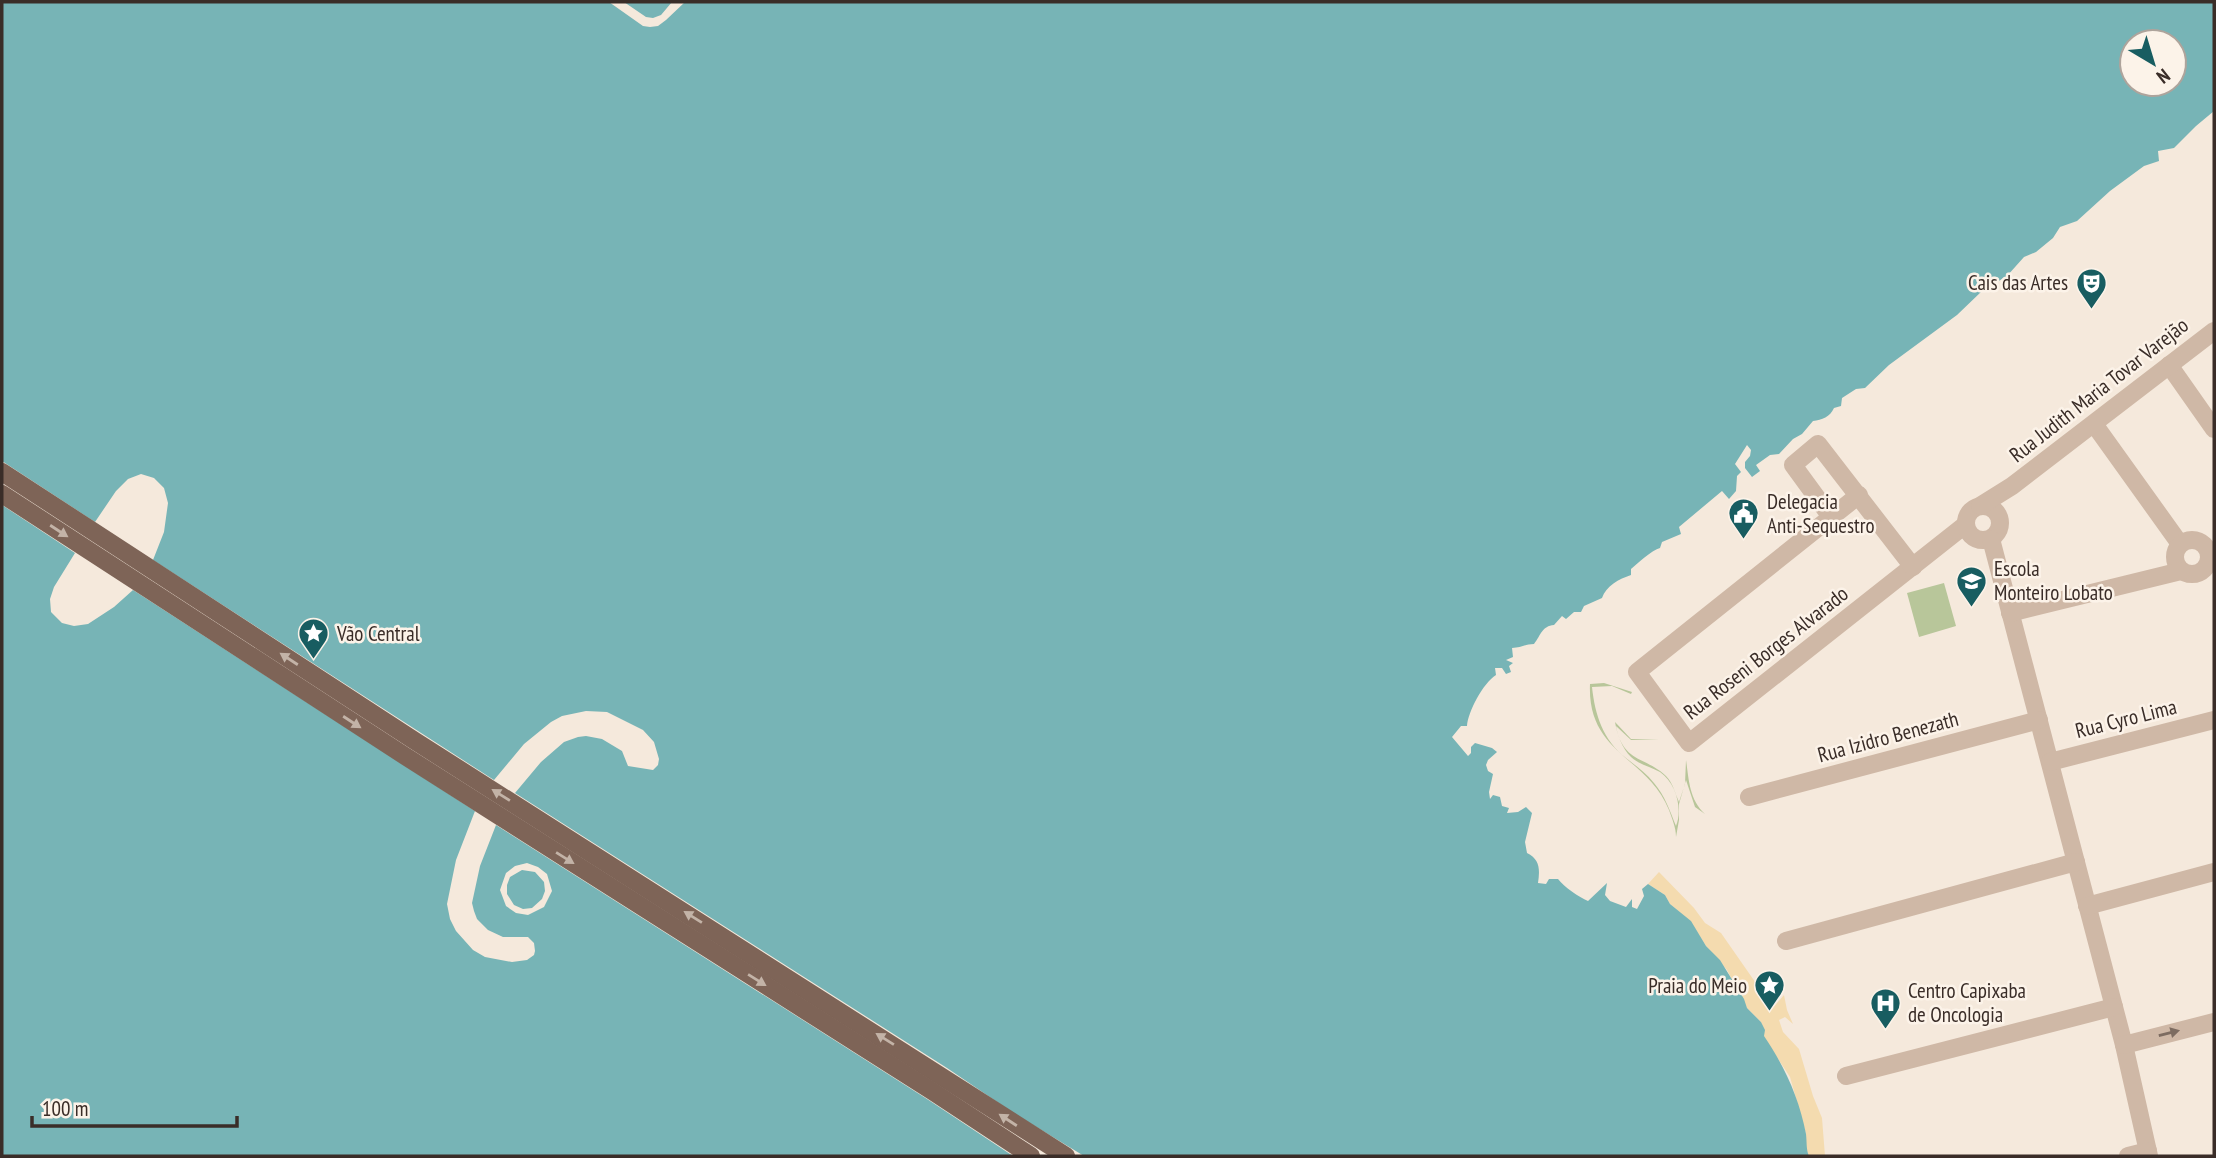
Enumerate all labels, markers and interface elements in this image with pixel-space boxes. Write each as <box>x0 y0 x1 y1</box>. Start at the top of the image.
north arrow <box>2118 28 2188 98</box>
text: N <box>2152 64 2175 89</box>
theatre icon: Cais das Artes <box>2074 266 2108 310</box>
place label: Cais das Artes <box>1968 269 2068 296</box>
street label: Rua Judith Maria Tovar Varejão <box>2004 311 2194 468</box>
place label: Delegacia Anti-Sequestro <box>1767 488 1875 539</box>
public building icon: Delegacia Anti-Sequestro <box>1727 497 1761 541</box>
one-way arrow <box>49 525 68 538</box>
place label: Escola Monteiro Lobato <box>1994 555 2113 606</box>
school or university icon: Escola Monteiro Lobato <box>1954 564 1988 608</box>
street label: Rua Roseni Borges Alvarado <box>1678 580 1853 725</box>
place icon: Vão Central <box>297 617 331 661</box>
place label: Vão Central <box>336 620 420 647</box>
one-way arrow <box>279 652 298 665</box>
street label: Rua Cyro Lima <box>2072 693 2179 744</box>
street label: Rua Izidro Benezath <box>1814 705 1961 768</box>
one-way arrow <box>343 715 362 728</box>
one-way arrow <box>491 789 510 802</box>
one-way arrow <box>555 851 574 864</box>
one-way arrow <box>683 911 702 924</box>
place icon: Praia do Meio <box>1753 969 1787 1013</box>
place label: Praia do Meio <box>1648 972 1747 999</box>
one-way arrow <box>747 973 766 986</box>
place label: Centro Capixaba de Oncologia <box>1908 977 2026 1028</box>
hospital icon: Centro Capixaba de Oncologia <box>1868 986 1902 1030</box>
one-way arrow <box>2158 1027 2180 1038</box>
one-way arrow <box>875 1033 894 1046</box>
scale bar <box>32 1084 236 1128</box>
text: 100 m <box>42 1095 88 1122</box>
one-way arrow <box>999 1114 1018 1127</box>

